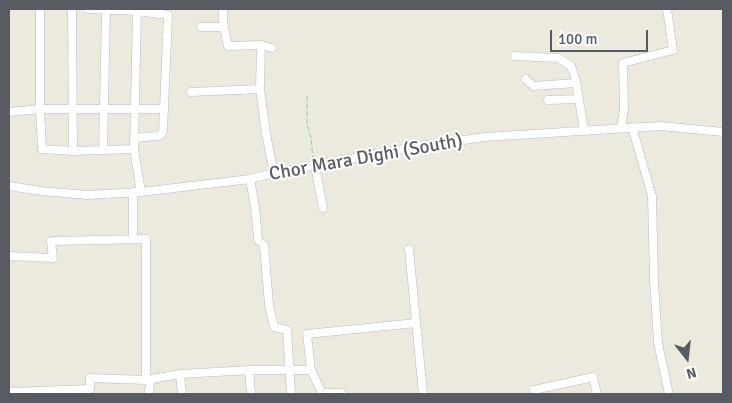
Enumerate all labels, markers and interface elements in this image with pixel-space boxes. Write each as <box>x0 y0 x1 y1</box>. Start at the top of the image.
scale bar <box>552 20 650 52</box>
text: 100 m <box>558 30 598 48</box>
street label: Chor Mara Dighi (South) <box>267 130 465 186</box>
north arrow <box>662 333 712 383</box>
text: N <box>684 363 698 382</box>

